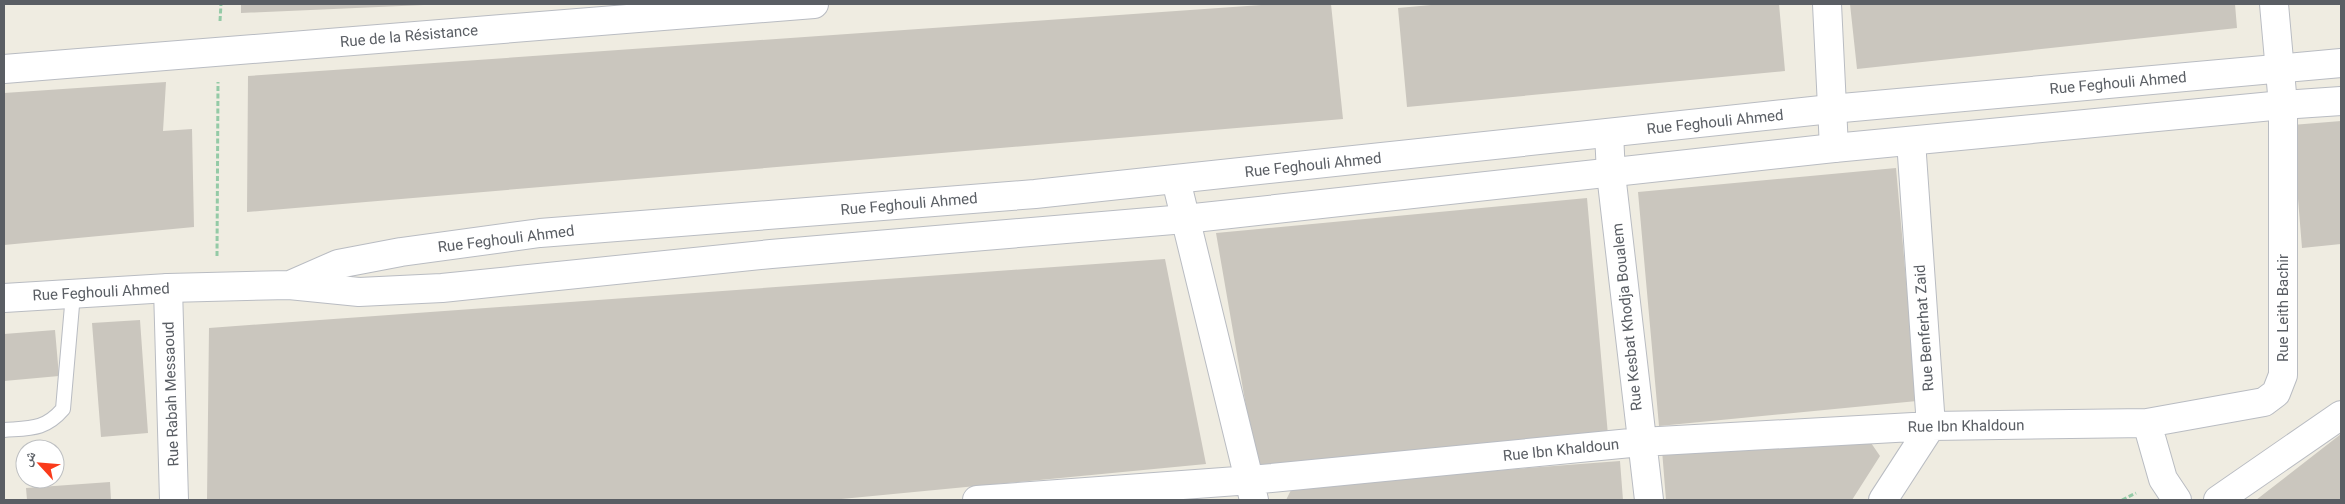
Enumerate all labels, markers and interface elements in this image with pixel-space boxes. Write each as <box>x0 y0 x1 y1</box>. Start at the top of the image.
street label: Rue de la Résistance <box>339 21 479 51</box>
street label: Rue Feghouli Ahmed <box>2049 68 2187 98</box>
street label: Rue Feghouli Ahmed <box>1646 106 1784 138</box>
street label: Rue Feghouli Ahmed <box>1244 149 1382 181</box>
street label: Rue Feghouli Ahmed <box>840 189 978 219</box>
street label: Rue Feghouli Ahmed <box>437 222 575 256</box>
street label: Rue Kesbat Khodja Boualem <box>1608 222 1646 412</box>
street label: Rue Leith Bachir <box>2274 254 2292 362</box>
street label: Rue Benferhat Zaid <box>1911 264 1937 392</box>
street label: Rue Feghouli Ahmed <box>32 279 170 305</box>
street label: Rue Rabah Messaoud <box>159 321 183 467</box>
street label: Rue Ibn Khaldoun <box>1907 416 2025 436</box>
street label: Rue Ibn Khaldoun <box>1502 435 1620 465</box>
north arrow <box>15 439 65 489</box>
text: ش <box>18 448 40 469</box>

